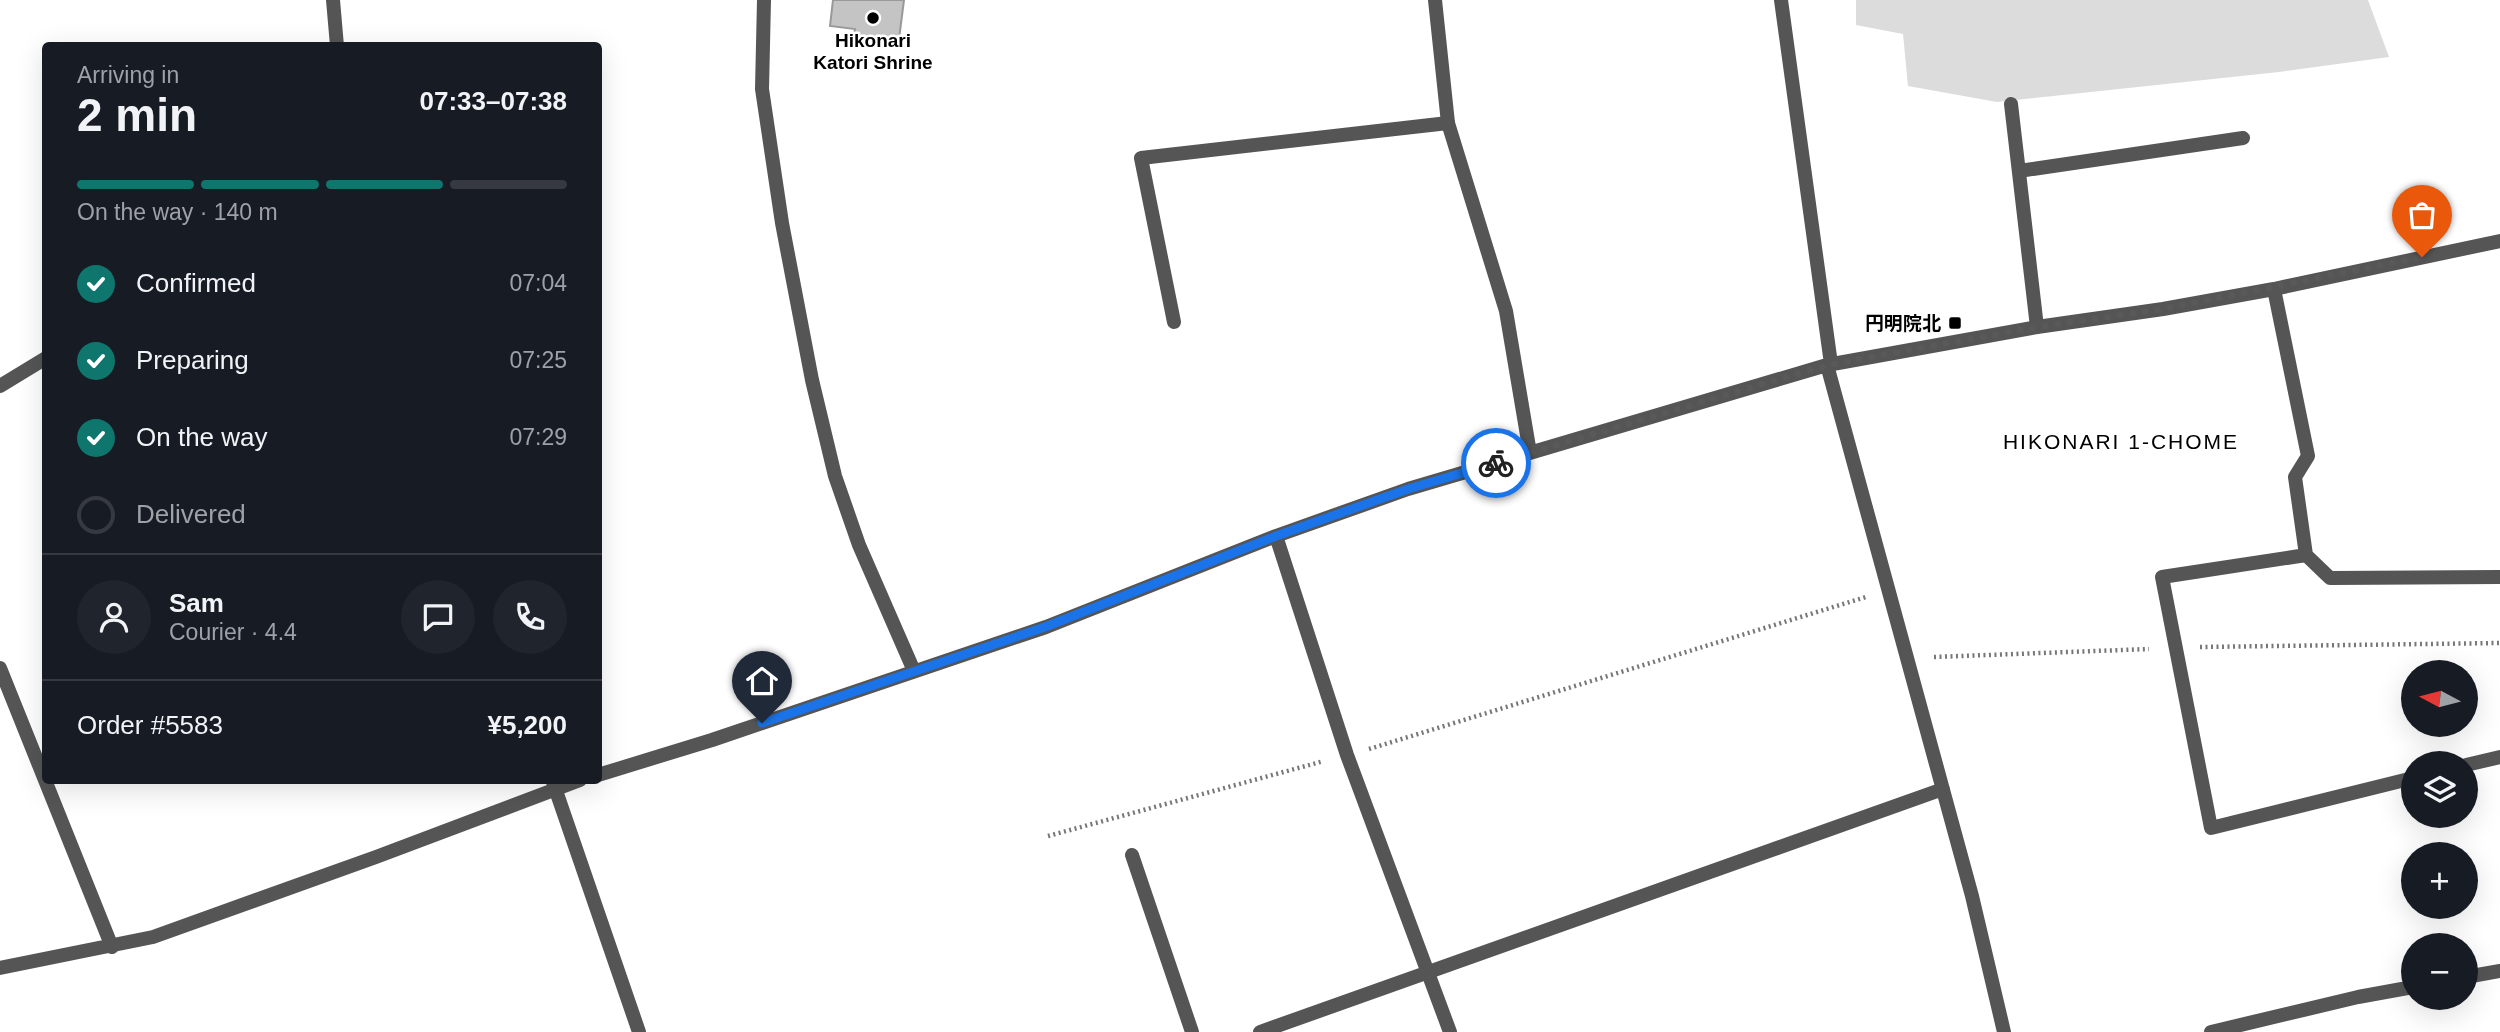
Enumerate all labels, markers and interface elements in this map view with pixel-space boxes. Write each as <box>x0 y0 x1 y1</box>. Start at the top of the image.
marker: Hikonari Katori Shrine <box>865 10 881 26</box>
place label: Hikonari Katori Shrine <box>813 30 933 73</box>
text: Arriving in <box>77 62 179 88</box>
text: 07:33–07:38 <box>420 86 567 116</box>
text: 2 min <box>77 89 197 141</box>
pin <box>2392 185 2452 257</box>
icon: bag <box>2403 196 2441 234</box>
text: On the way · 140 m <box>77 199 278 225</box>
icon: check <box>77 265 115 303</box>
text: Confirmed <box>136 268 256 298</box>
text: 07:04 <box>509 270 567 296</box>
place label: 円明院北 <box>1865 313 1941 334</box>
marker: 円明院北 <box>1947 315 1963 331</box>
icon: check <box>77 342 115 380</box>
text: Preparing <box>136 345 249 375</box>
text: 07:25 <box>509 347 567 373</box>
icon: check <box>77 419 115 457</box>
text: On the way <box>136 422 268 452</box>
text: 07:29 <box>509 424 567 450</box>
courier <box>1461 428 1531 498</box>
district label: HIKONARI 1-CHOME <box>2003 430 2239 453</box>
icon: bike <box>1477 444 1515 482</box>
text: Delivered <box>136 499 246 529</box>
button: person <box>77 580 151 654</box>
button: chat <box>401 580 475 654</box>
button: phone <box>493 580 567 654</box>
text: Sam <box>169 588 224 618</box>
text: Courier · 4.4 <box>169 619 297 645</box>
pin <box>732 651 792 723</box>
north arrow <box>2401 660 2478 737</box>
map controls <box>2401 660 2478 1010</box>
icon: home <box>743 662 781 700</box>
text: Order #5583 <box>77 710 223 740</box>
text: ¥5,200 <box>487 710 567 740</box>
button: layers <box>2401 751 2478 828</box>
button: + <box>2401 842 2478 919</box>
button: − <box>2401 933 2478 1010</box>

